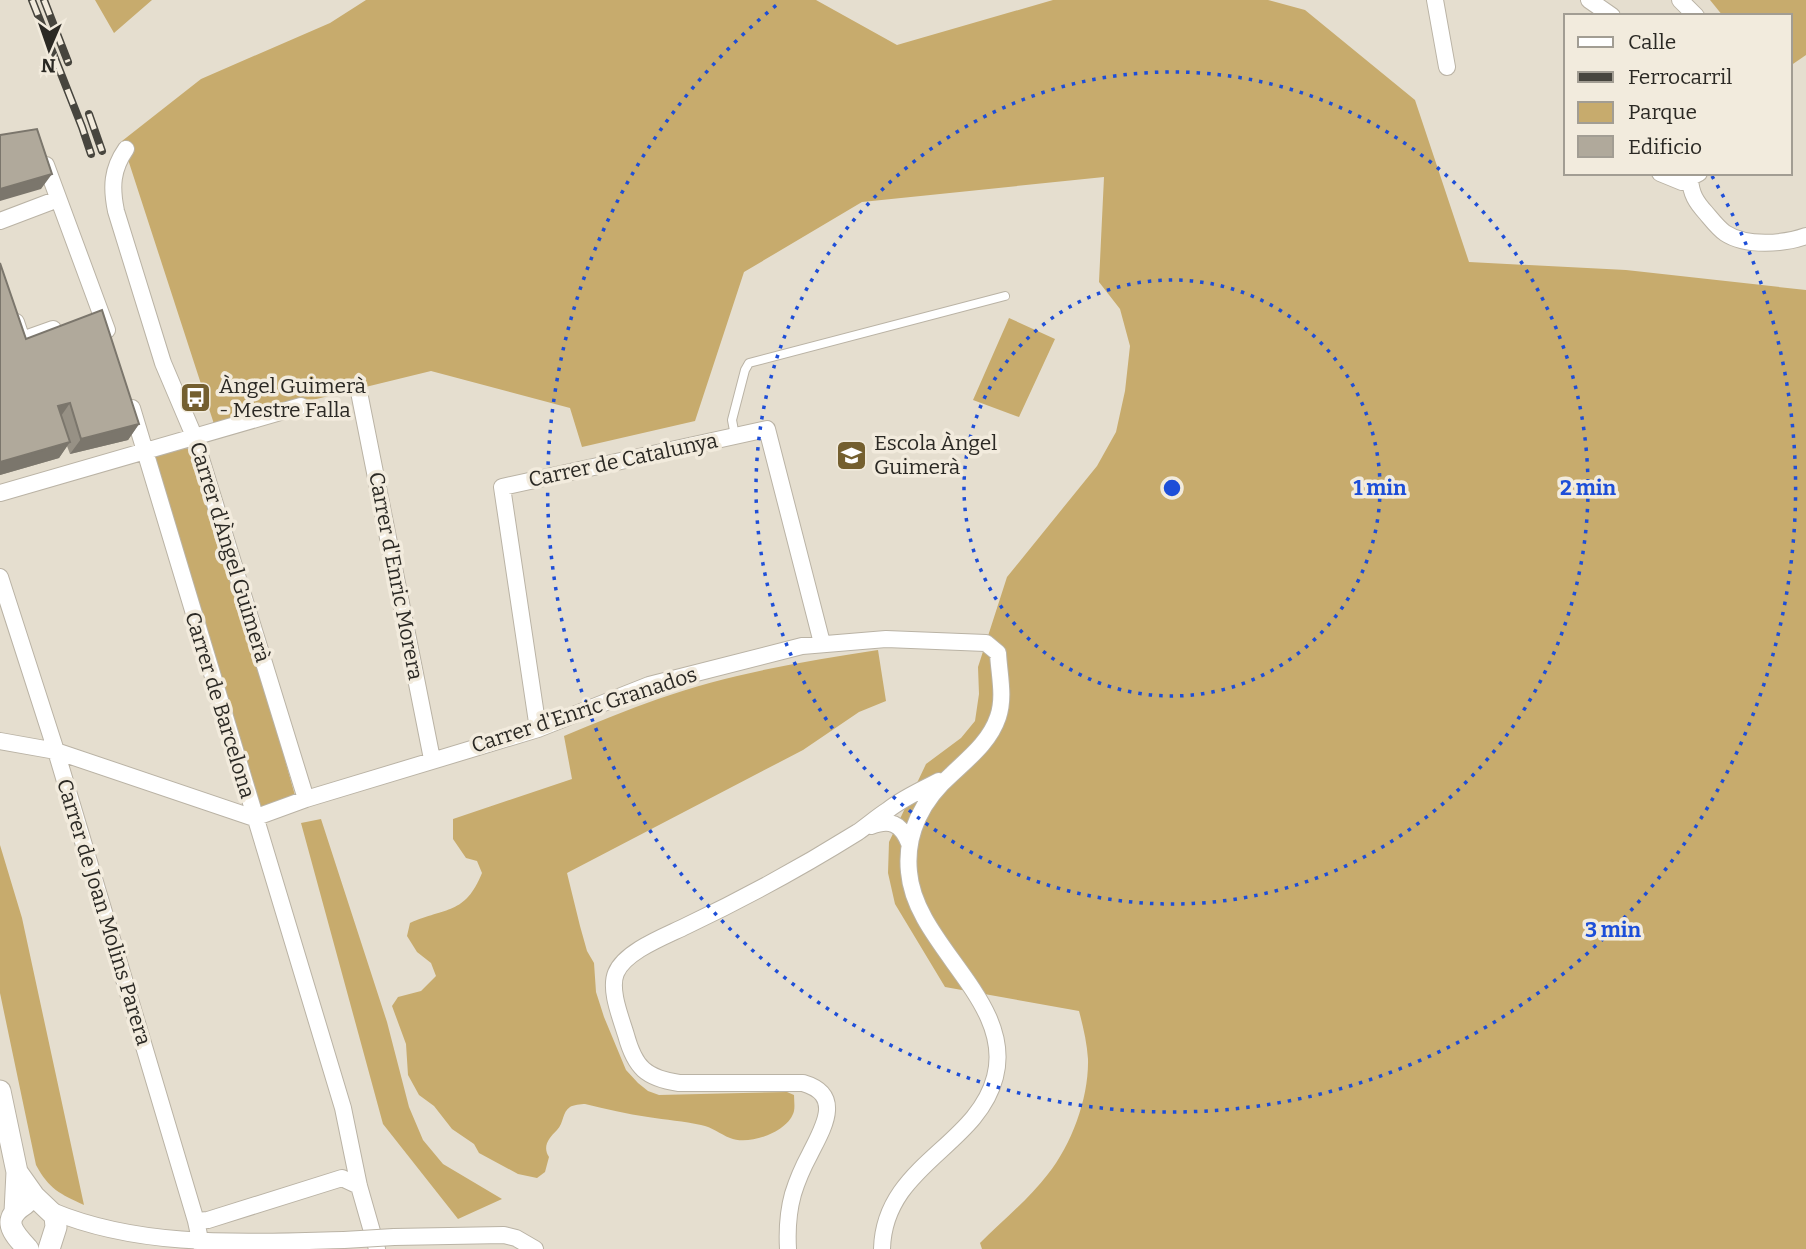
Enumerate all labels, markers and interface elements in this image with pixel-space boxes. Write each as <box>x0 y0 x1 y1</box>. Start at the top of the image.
north arrow <box>14 14 84 84</box>
legend <box>1564 14 1792 175</box>
text: Calle <box>1628 29 1676 55</box>
text: N <box>40 54 56 77</box>
text: Ferrocarril <box>1628 64 1732 90</box>
text: Parque <box>1628 99 1697 125</box>
text: Edificio <box>1628 134 1702 160</box>
place label: Àngel Guimerà - Mestre Falla <box>219 373 367 423</box>
bus stop icon: Àngel Guimerà - Mestre Falla <box>179 381 213 415</box>
street label: Carrer de Catalunya <box>526 427 721 493</box>
place label: Escola Àngel Guimerà <box>874 430 997 480</box>
school or university icon: Escola Àngel Guimerà <box>834 438 868 472</box>
street label: Carrer d'Àngel Guimerà <box>184 439 276 666</box>
street label: Carrer d'Enric Morera <box>363 470 429 683</box>
text: 1 min <box>1353 475 1407 501</box>
text: 2 min <box>1560 475 1616 501</box>
centre of rings <box>1160 476 1184 500</box>
street label: Carrer de Barcelona <box>179 609 261 802</box>
street label: Carrer d'Enric Granados <box>468 661 700 759</box>
street label: Carrer de Joan Molins Parera <box>51 776 157 1049</box>
text: 3 min <box>1585 917 1642 943</box>

